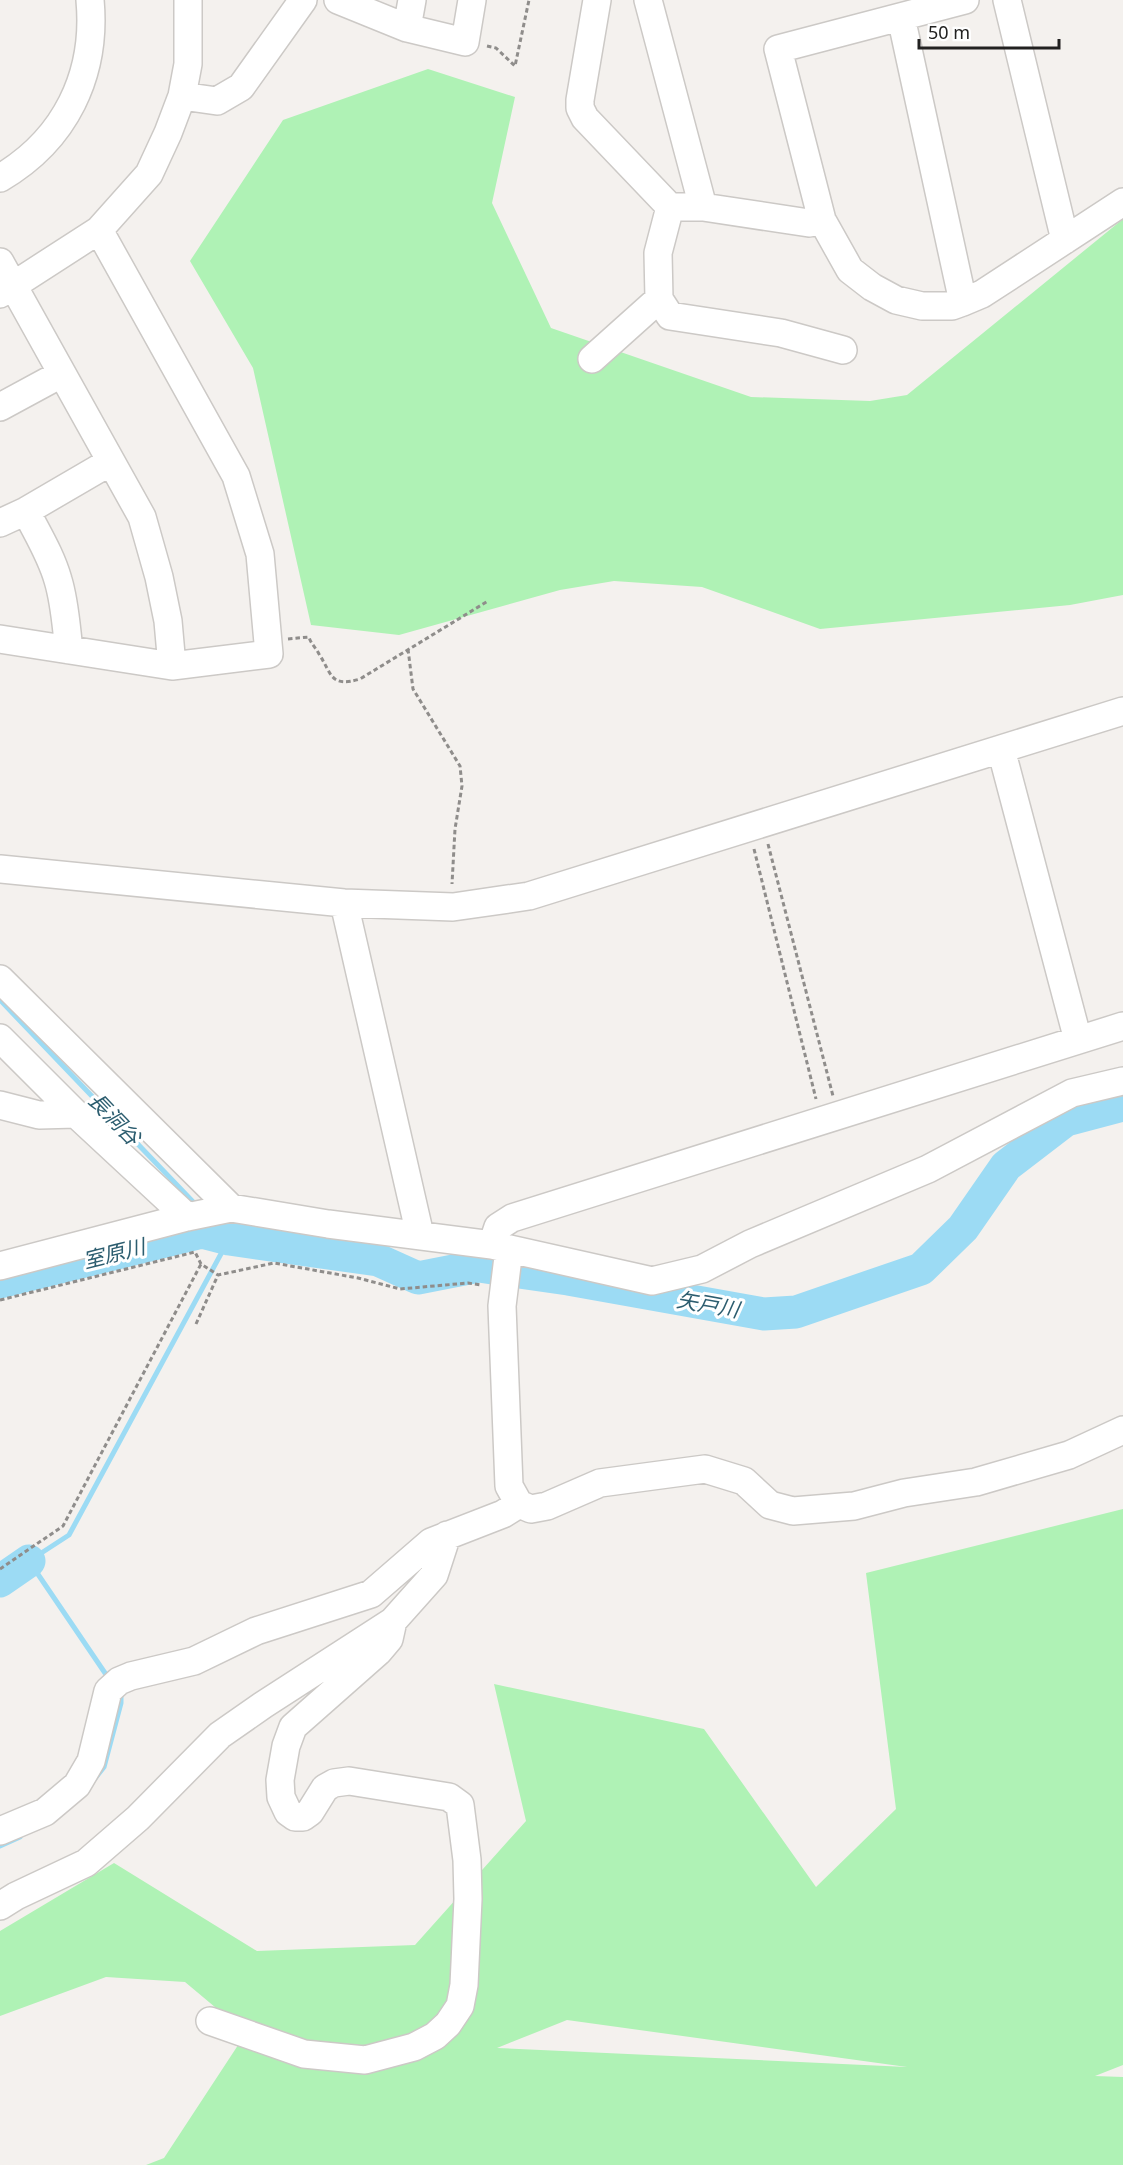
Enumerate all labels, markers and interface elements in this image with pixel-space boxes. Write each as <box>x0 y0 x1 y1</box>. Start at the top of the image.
scale bar <box>919 12 1058 50</box>
text: 50 m <box>928 20 970 44</box>
water label: 長洞谷 <box>83 1086 148 1152</box>
water label: 室原川 <box>80 1231 150 1274</box>
water label: 矢戸川 <box>675 1285 744 1324</box>

